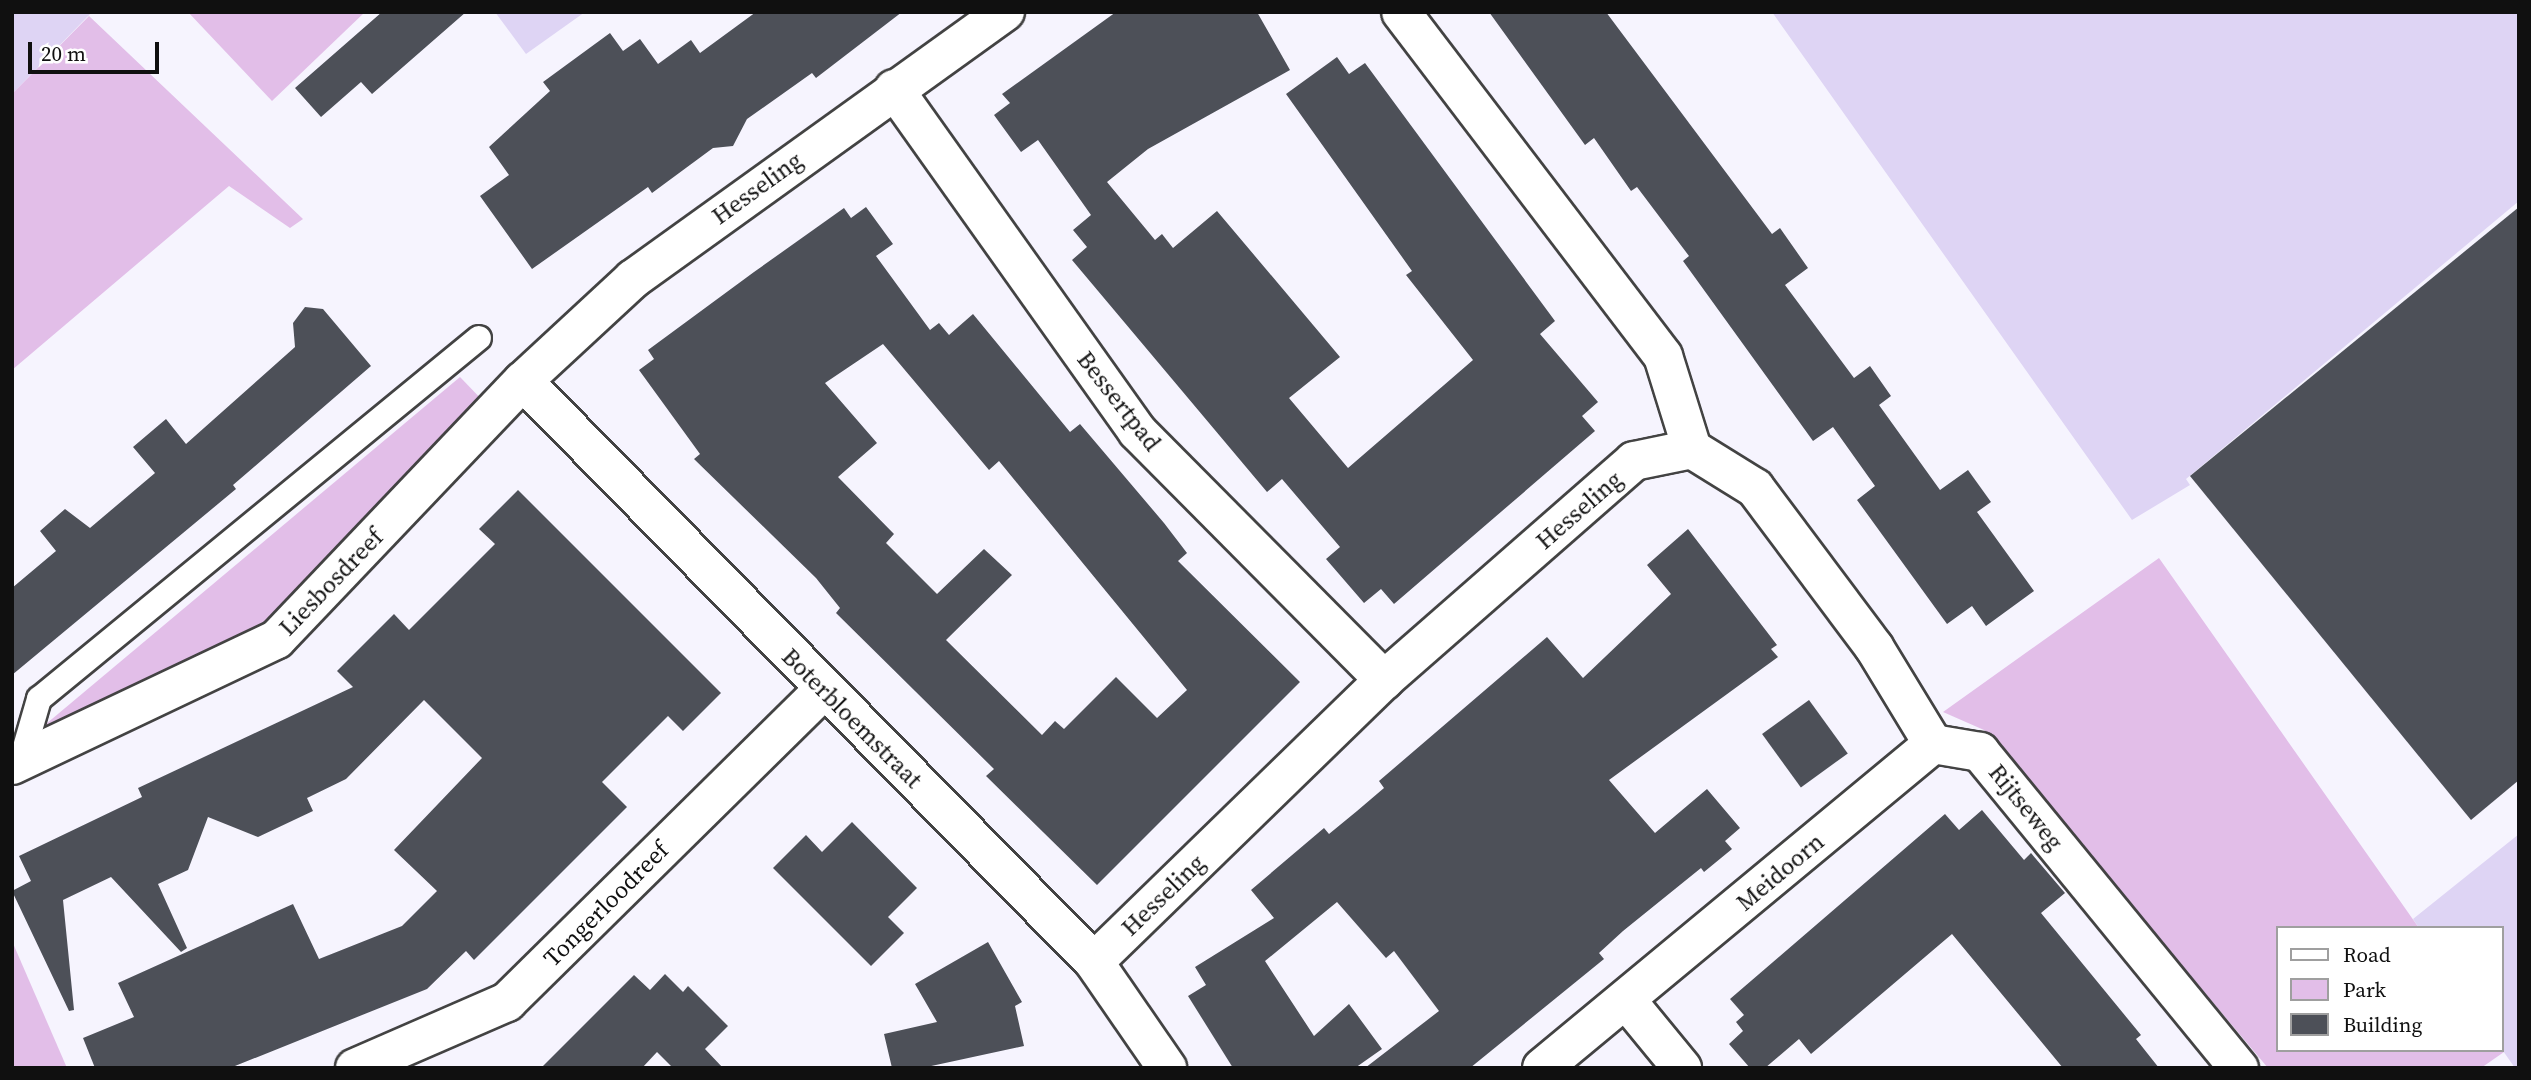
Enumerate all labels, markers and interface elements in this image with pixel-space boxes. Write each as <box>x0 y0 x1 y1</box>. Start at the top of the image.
scale bar <box>32 28 163 72</box>
text: 20 m <box>41 39 86 68</box>
street label: Hesseling <box>706 146 808 230</box>
street label: Bessertpad <box>1071 345 1167 457</box>
street label: Hesseling <box>1530 465 1628 555</box>
street label: Liesbosdreef <box>273 523 389 641</box>
street label: Boterbloemstraat <box>776 642 928 794</box>
street label: Rijtseweg <box>1983 758 2069 856</box>
street label: Meidoorn <box>1730 827 1830 917</box>
street label: Tongerloodreef <box>538 836 674 972</box>
street label: Hesseling <box>1115 848 1211 942</box>
legend <box>2276 926 2503 1052</box>
text: Road <box>2343 940 2391 969</box>
text: Park <box>2343 975 2386 1004</box>
text: Building <box>2343 1010 2422 1039</box>

